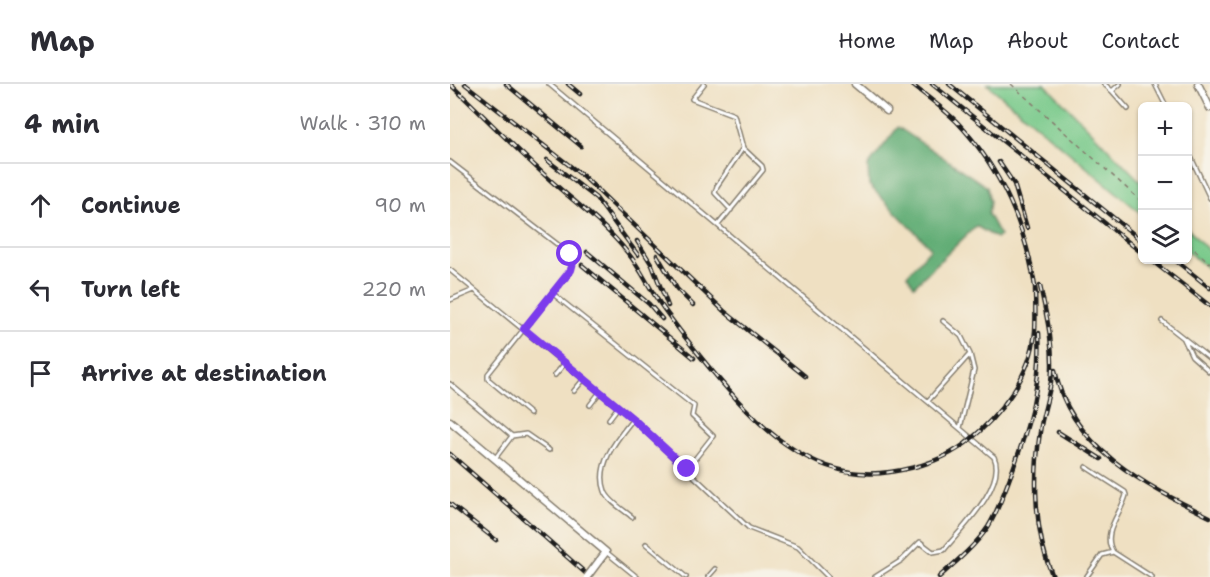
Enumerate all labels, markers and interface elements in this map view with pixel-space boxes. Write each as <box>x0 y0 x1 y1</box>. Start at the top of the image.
text: Map <box>30 22 95 60</box>
text: Home <box>838 27 896 55</box>
text: Map <box>929 27 974 55</box>
text: About <box>1007 27 1068 55</box>
text: Contact <box>1101 27 1180 55</box>
map controls <box>1138 102 1192 264</box>
button: + <box>1138 102 1192 156</box>
text: 4 min <box>24 106 100 141</box>
text: Walk · 310 m <box>300 110 426 136</box>
button: − <box>1138 156 1192 210</box>
icon: ahead <box>24 189 57 222</box>
text: Continue <box>81 191 181 220</box>
text: 90 m <box>374 192 426 218</box>
button: layers <box>1138 210 1192 264</box>
route start <box>556 240 582 266</box>
icon: left <box>24 273 57 306</box>
text: Turn left <box>81 275 180 304</box>
text: 220 m <box>362 276 426 302</box>
icon: arrive <box>24 357 57 390</box>
text: Arrive at destination <box>81 359 327 388</box>
route end <box>673 455 699 481</box>

